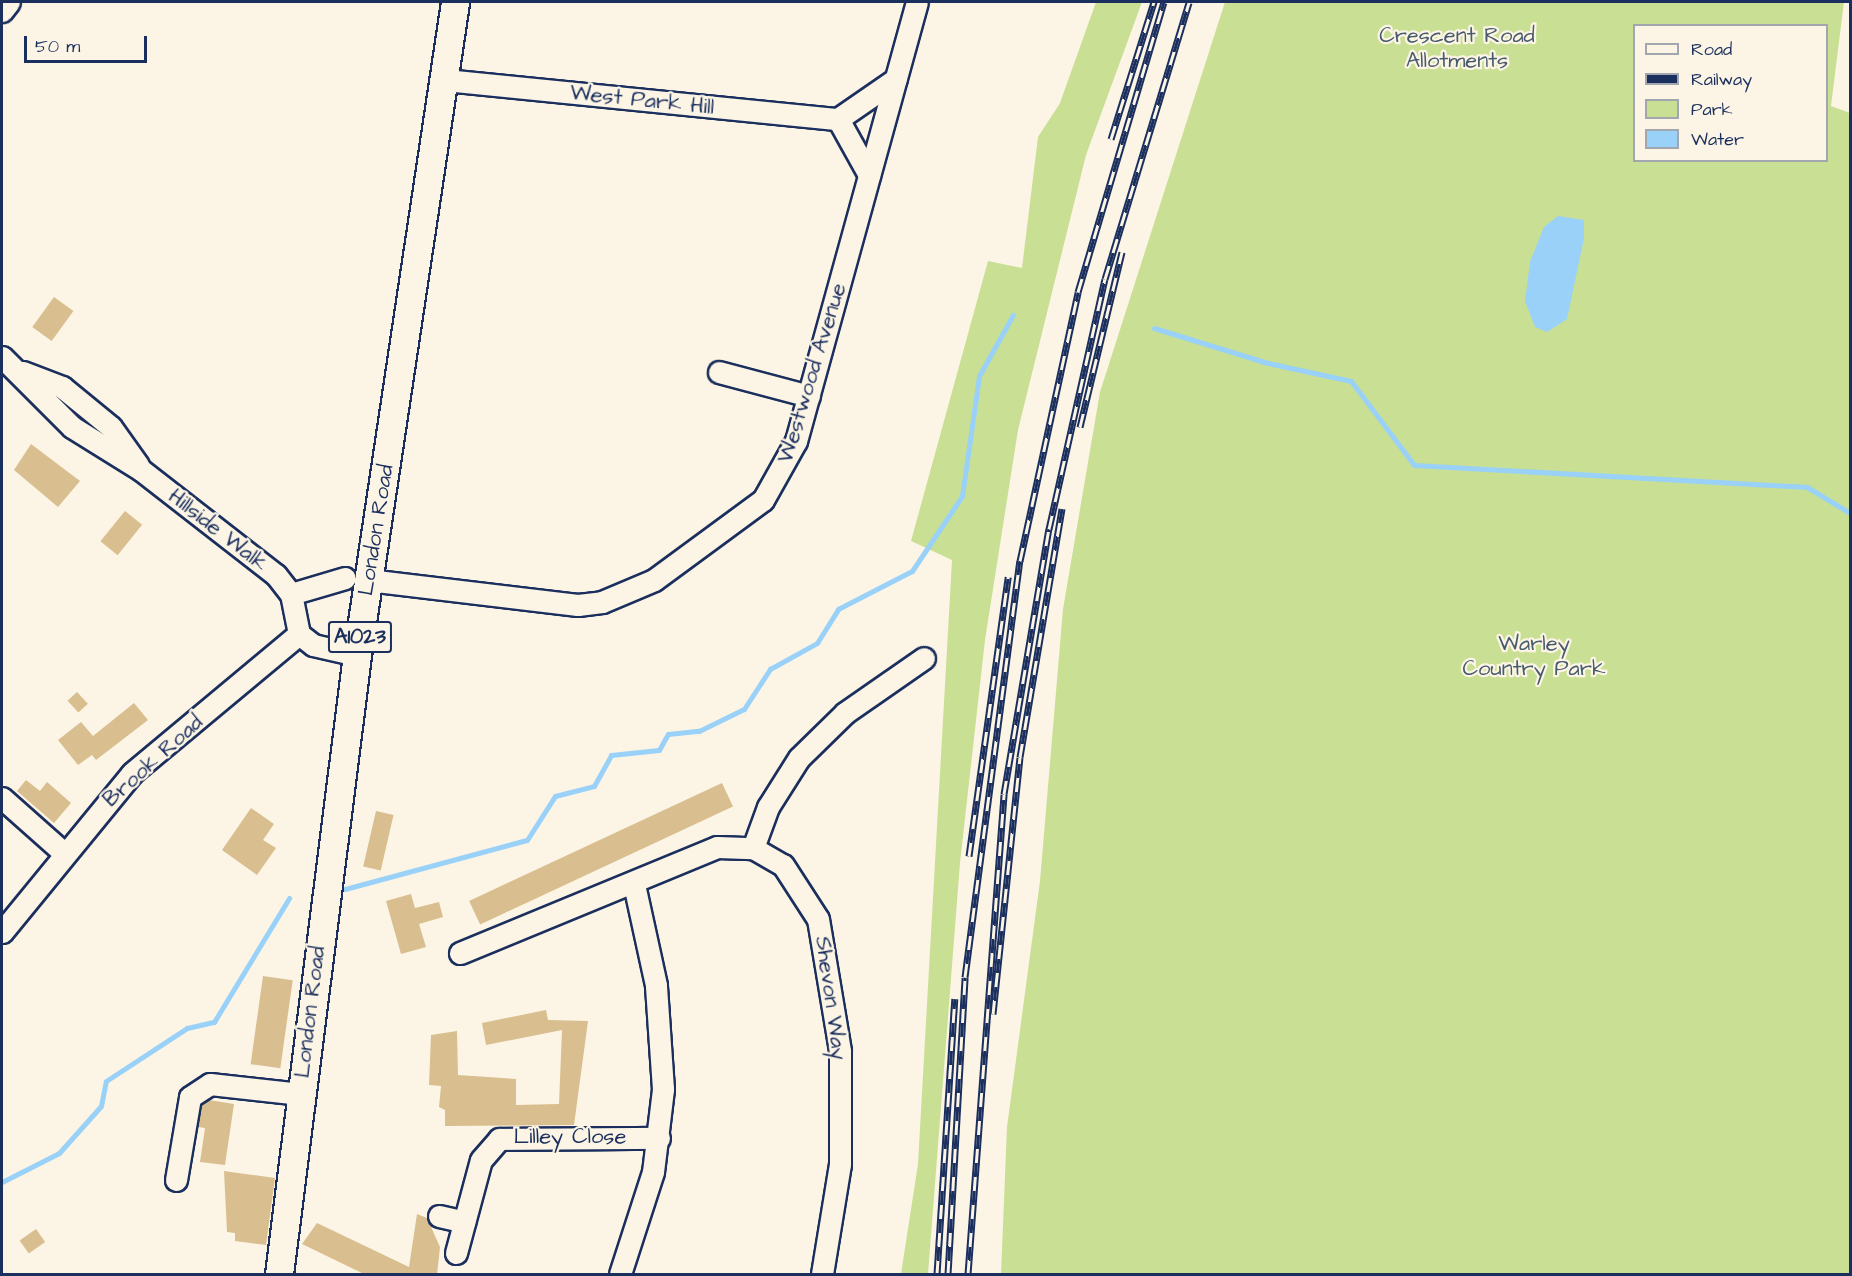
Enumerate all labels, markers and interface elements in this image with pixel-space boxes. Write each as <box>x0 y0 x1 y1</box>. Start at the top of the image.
park label: Crescent Road Allotments <box>1379 22 1535 74</box>
scale bar <box>27 24 150 62</box>
legend <box>1633 24 1828 162</box>
text: 50 m <box>35 34 80 59</box>
text: Road <box>1691 37 1732 62</box>
text: Railway <box>1691 67 1752 92</box>
street label: West Park Hill <box>569 79 715 121</box>
text: Park <box>1691 97 1733 122</box>
text: Water <box>1691 127 1744 152</box>
street label: Westwood Avenue <box>772 280 852 466</box>
street label: London Road <box>353 462 399 598</box>
street label: Hillside Walk <box>163 483 273 577</box>
road number: A1023 <box>327 619 393 655</box>
park label: Warley Country Park <box>1463 630 1605 682</box>
street label: Brook Road <box>98 709 208 813</box>
street label: Shevon Way <box>809 935 853 1061</box>
street label: London Road <box>289 945 331 1079</box>
street label: Lilley Close <box>514 1124 626 1150</box>

